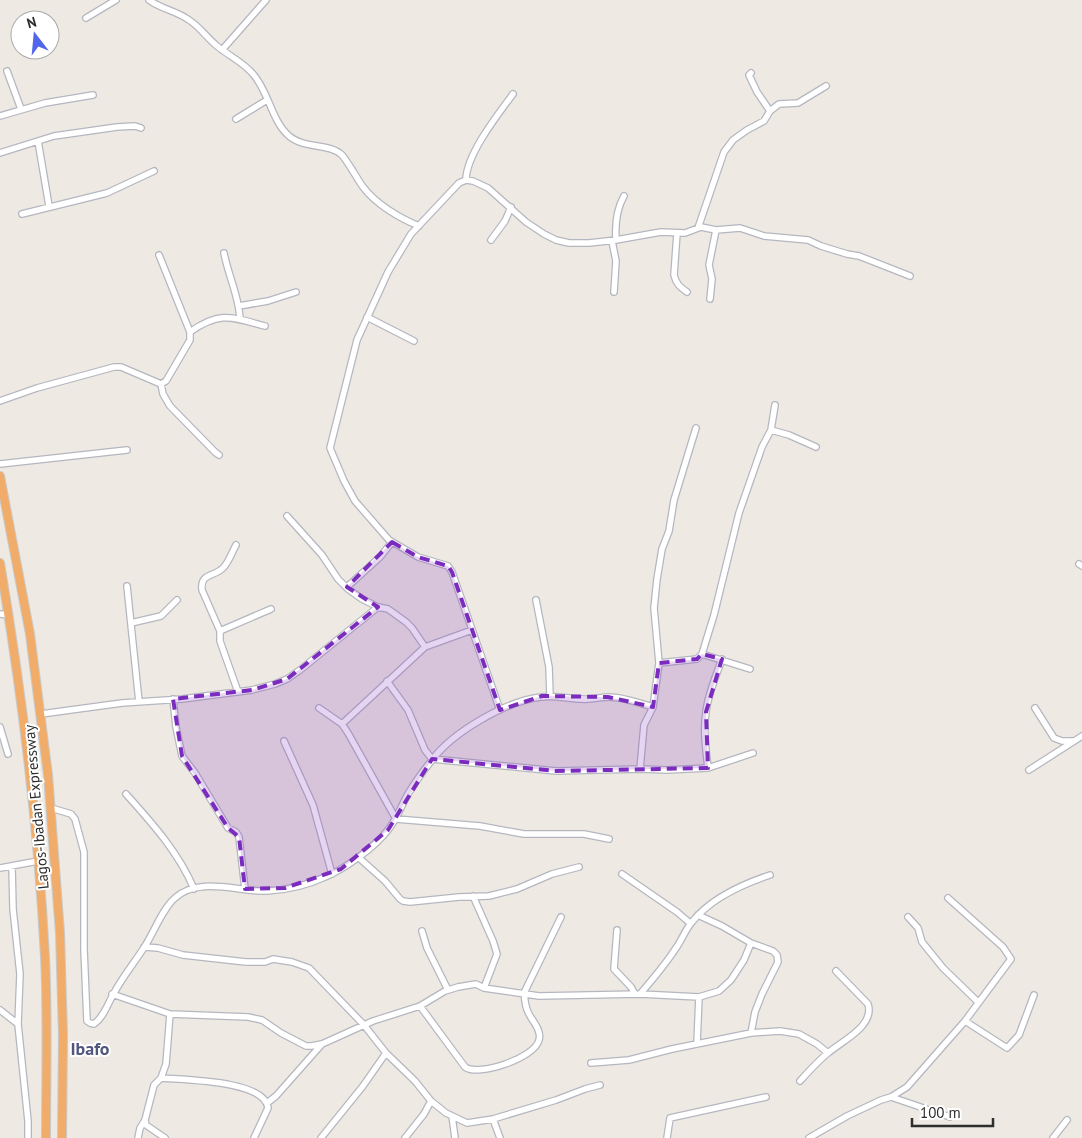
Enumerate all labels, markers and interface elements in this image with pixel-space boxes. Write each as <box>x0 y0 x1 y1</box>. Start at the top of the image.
north arrow <box>10 10 60 60</box>
text: N <box>25 13 38 32</box>
street label: Lagos-Ibadan Expressway <box>19 724 53 890</box>
district label: Ibafo <box>70 1037 110 1060</box>
scale bar <box>912 1096 993 1128</box>
text: 100 m <box>920 1103 961 1122</box>

